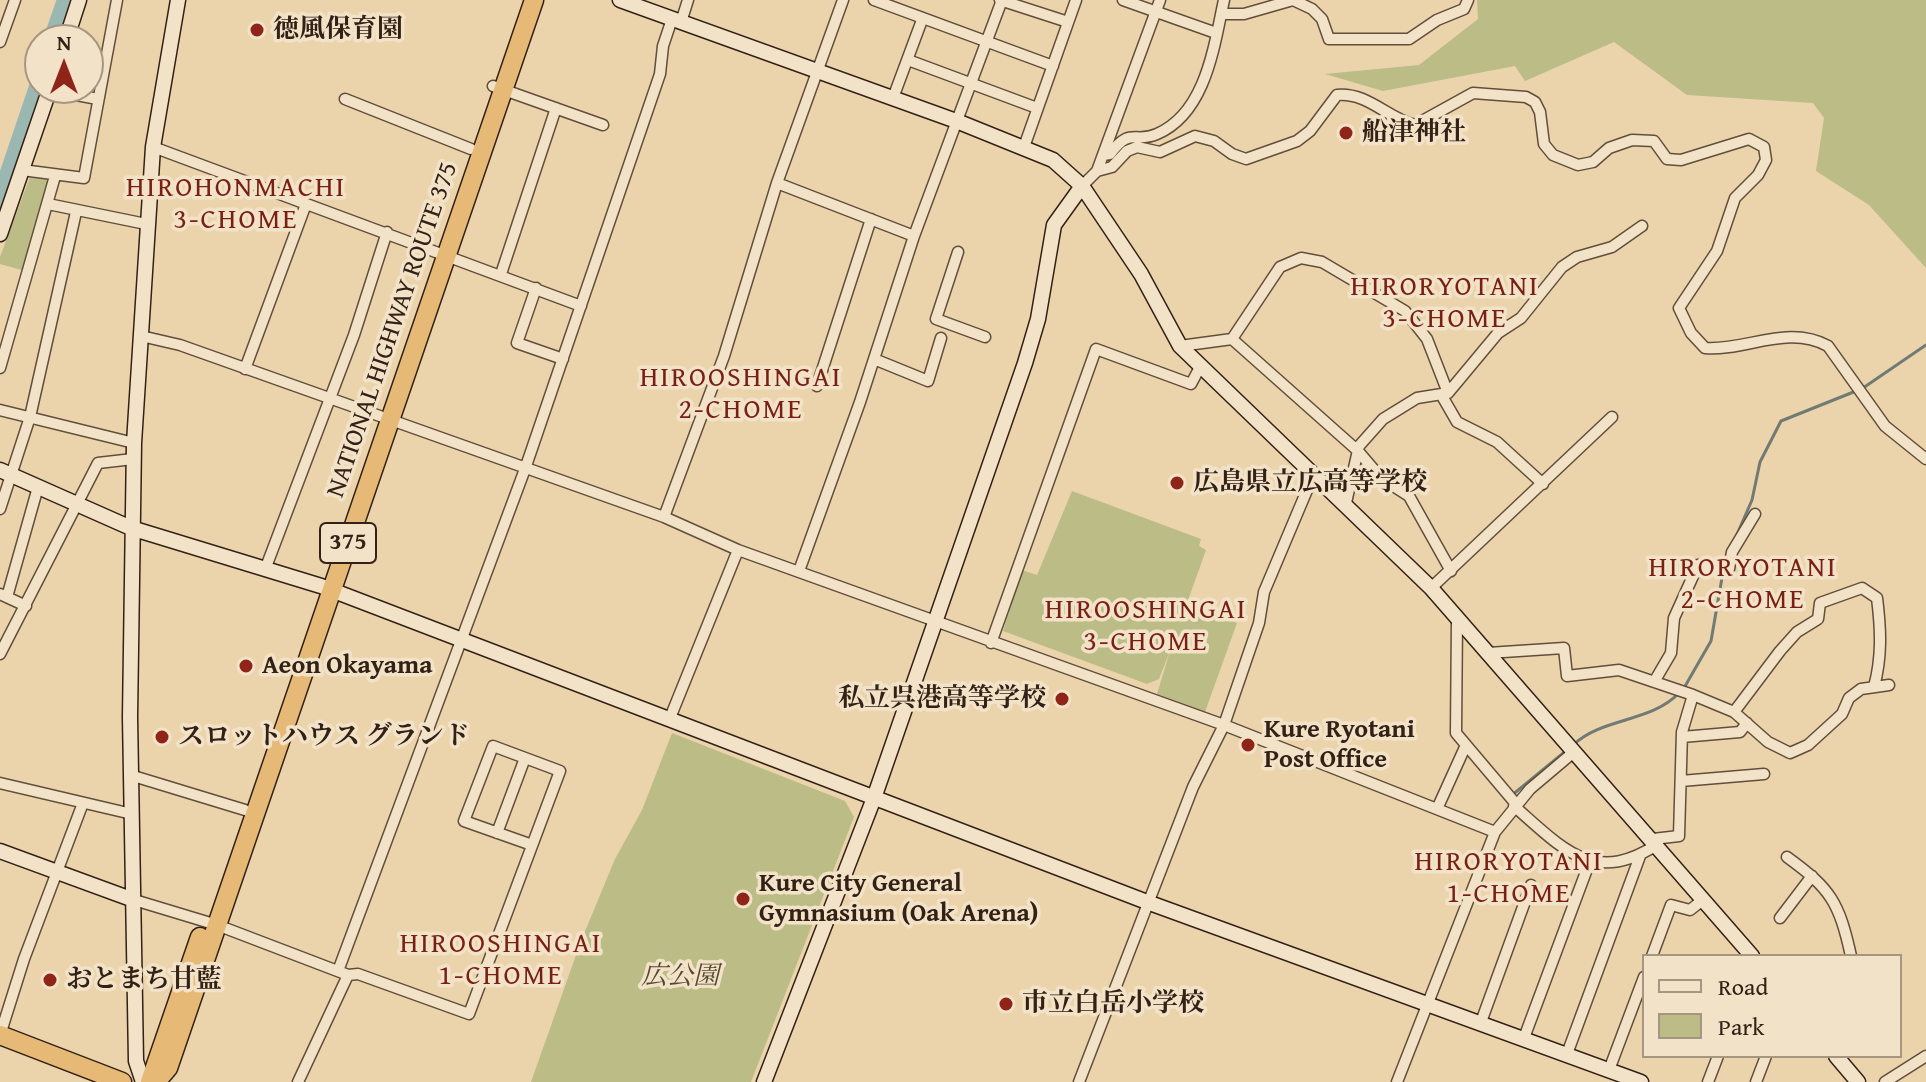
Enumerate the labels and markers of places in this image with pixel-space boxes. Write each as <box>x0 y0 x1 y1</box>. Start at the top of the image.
place label: 徳風保育園 <box>273 14 403 46</box>
marker: 徳風保育園 <box>248 21 266 39</box>
place label: 船津神社 <box>1362 117 1466 149</box>
marker: 船津神社 <box>1337 124 1355 142</box>
place label: 広島県立広高等学校 <box>1193 467 1427 499</box>
marker: 広島県立広高等学校 <box>1168 474 1186 492</box>
place label: Aeon Okayama <box>262 650 433 682</box>
marker: Aeon Okayama <box>237 657 255 675</box>
place label: 私立呉港高等学校 <box>838 683 1046 715</box>
marker: 私立呉港高等学校 <box>1053 690 1071 708</box>
place label: Kure Ryotani Post Office <box>1264 714 1415 776</box>
place label: スロットハウス グランド <box>178 721 470 753</box>
marker: スロットハウス グランド <box>153 728 171 746</box>
marker: Kure Ryotani Post Office <box>1239 736 1257 754</box>
place label: Kure City General Gymnasium (Oak Arena) <box>759 868 1039 930</box>
marker: Kure City General Gymnasium (Oak Arena) <box>734 890 752 908</box>
place label: おとまち甘藍 <box>66 964 222 996</box>
marker: おとまち甘藍 <box>41 971 59 989</box>
place label: 市立白岳小学校 <box>1022 988 1204 1020</box>
marker: 市立白岳小学校 <box>997 995 1015 1013</box>

